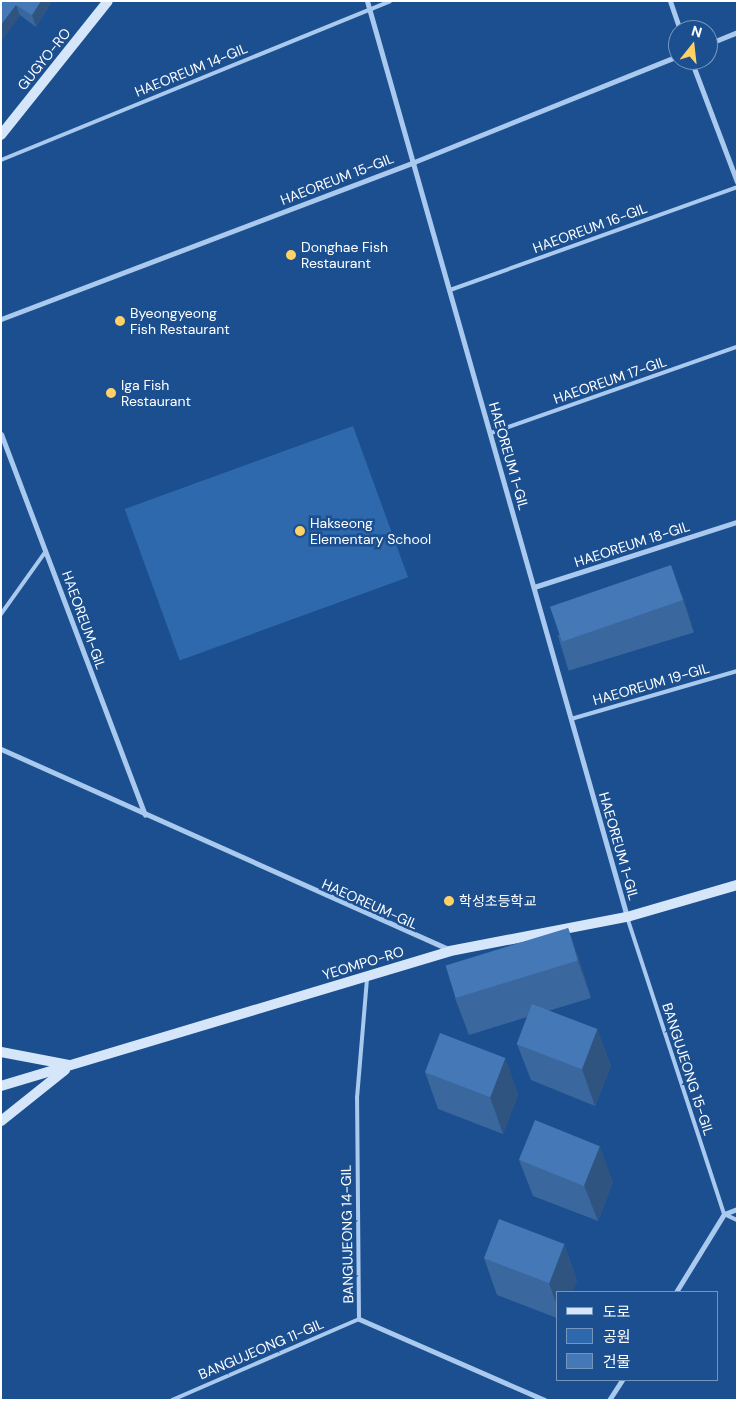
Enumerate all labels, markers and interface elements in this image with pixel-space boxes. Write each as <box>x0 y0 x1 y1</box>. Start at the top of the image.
north arrow <box>668 20 718 70</box>
text: N <box>689 21 704 42</box>
street label: GUGYO-RO <box>14 25 74 93</box>
street label: HAEOREUM 14-GIL <box>132 40 250 100</box>
street label: HAEOREUM 15-GIL <box>278 150 396 208</box>
street label: HAEOREUM 16-GIL <box>531 200 649 256</box>
place label: Donghae Fish Restaurant <box>301 239 388 272</box>
marker: Donghae Fish Restaurant <box>285 249 297 261</box>
place label: Byeongyeong Fish Restaurant <box>130 305 230 338</box>
marker: Byeongyeong Fish Restaurant <box>114 315 126 327</box>
street label: HAEOREUM 17-GIL <box>551 353 669 407</box>
place label: Iga Fish Restaurant <box>121 377 191 410</box>
marker: Iga Fish Restaurant <box>105 387 117 399</box>
street label: HAEOREUM 1-GIL <box>486 400 532 512</box>
place label: Hakseong Elementary School <box>310 515 431 548</box>
street label: HAEOREUM 18-GIL <box>572 517 692 571</box>
marker: Hakseong Elementary School <box>294 525 306 537</box>
street label: HAEOREUM-GIL <box>58 568 110 672</box>
street label: HAEOREUM 19-GIL <box>591 659 711 709</box>
street label: HAEOREUM 1-GIL <box>596 790 642 902</box>
street label: HAEOREUM-GIL <box>319 875 421 933</box>
place label: 학성초등학교 <box>459 893 536 909</box>
marker: 학성초등학교 <box>443 895 455 907</box>
street label: YEOMPO-RO <box>320 943 406 983</box>
street label: BANGUJEONG 15-GIL <box>659 1001 717 1137</box>
street label: BANGUJEONG 14-GIL <box>337 1165 357 1303</box>
legend <box>556 1291 718 1381</box>
text: 도로 <box>603 1302 631 1322</box>
street label: BANGUJEONG 11-GIL <box>196 1315 326 1383</box>
text: 공원 <box>603 1327 631 1347</box>
text: 건물 <box>603 1352 631 1372</box>

